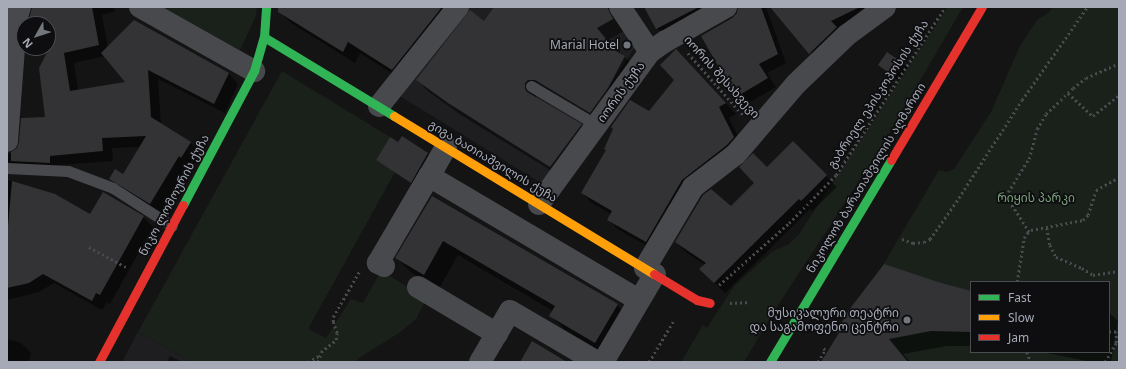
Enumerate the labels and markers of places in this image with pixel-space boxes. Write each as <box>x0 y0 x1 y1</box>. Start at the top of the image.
place label: Marial Hotel <box>550 38 619 52</box>
marker: Marial Hotel <box>622 40 632 50</box>
place label: მუსიკალური თეატრი და საგამოფენო ცენტრი <box>750 306 899 334</box>
marker: მუსიკალური თეატრი და საგამოფენო ცენტრი <box>902 315 912 325</box>

